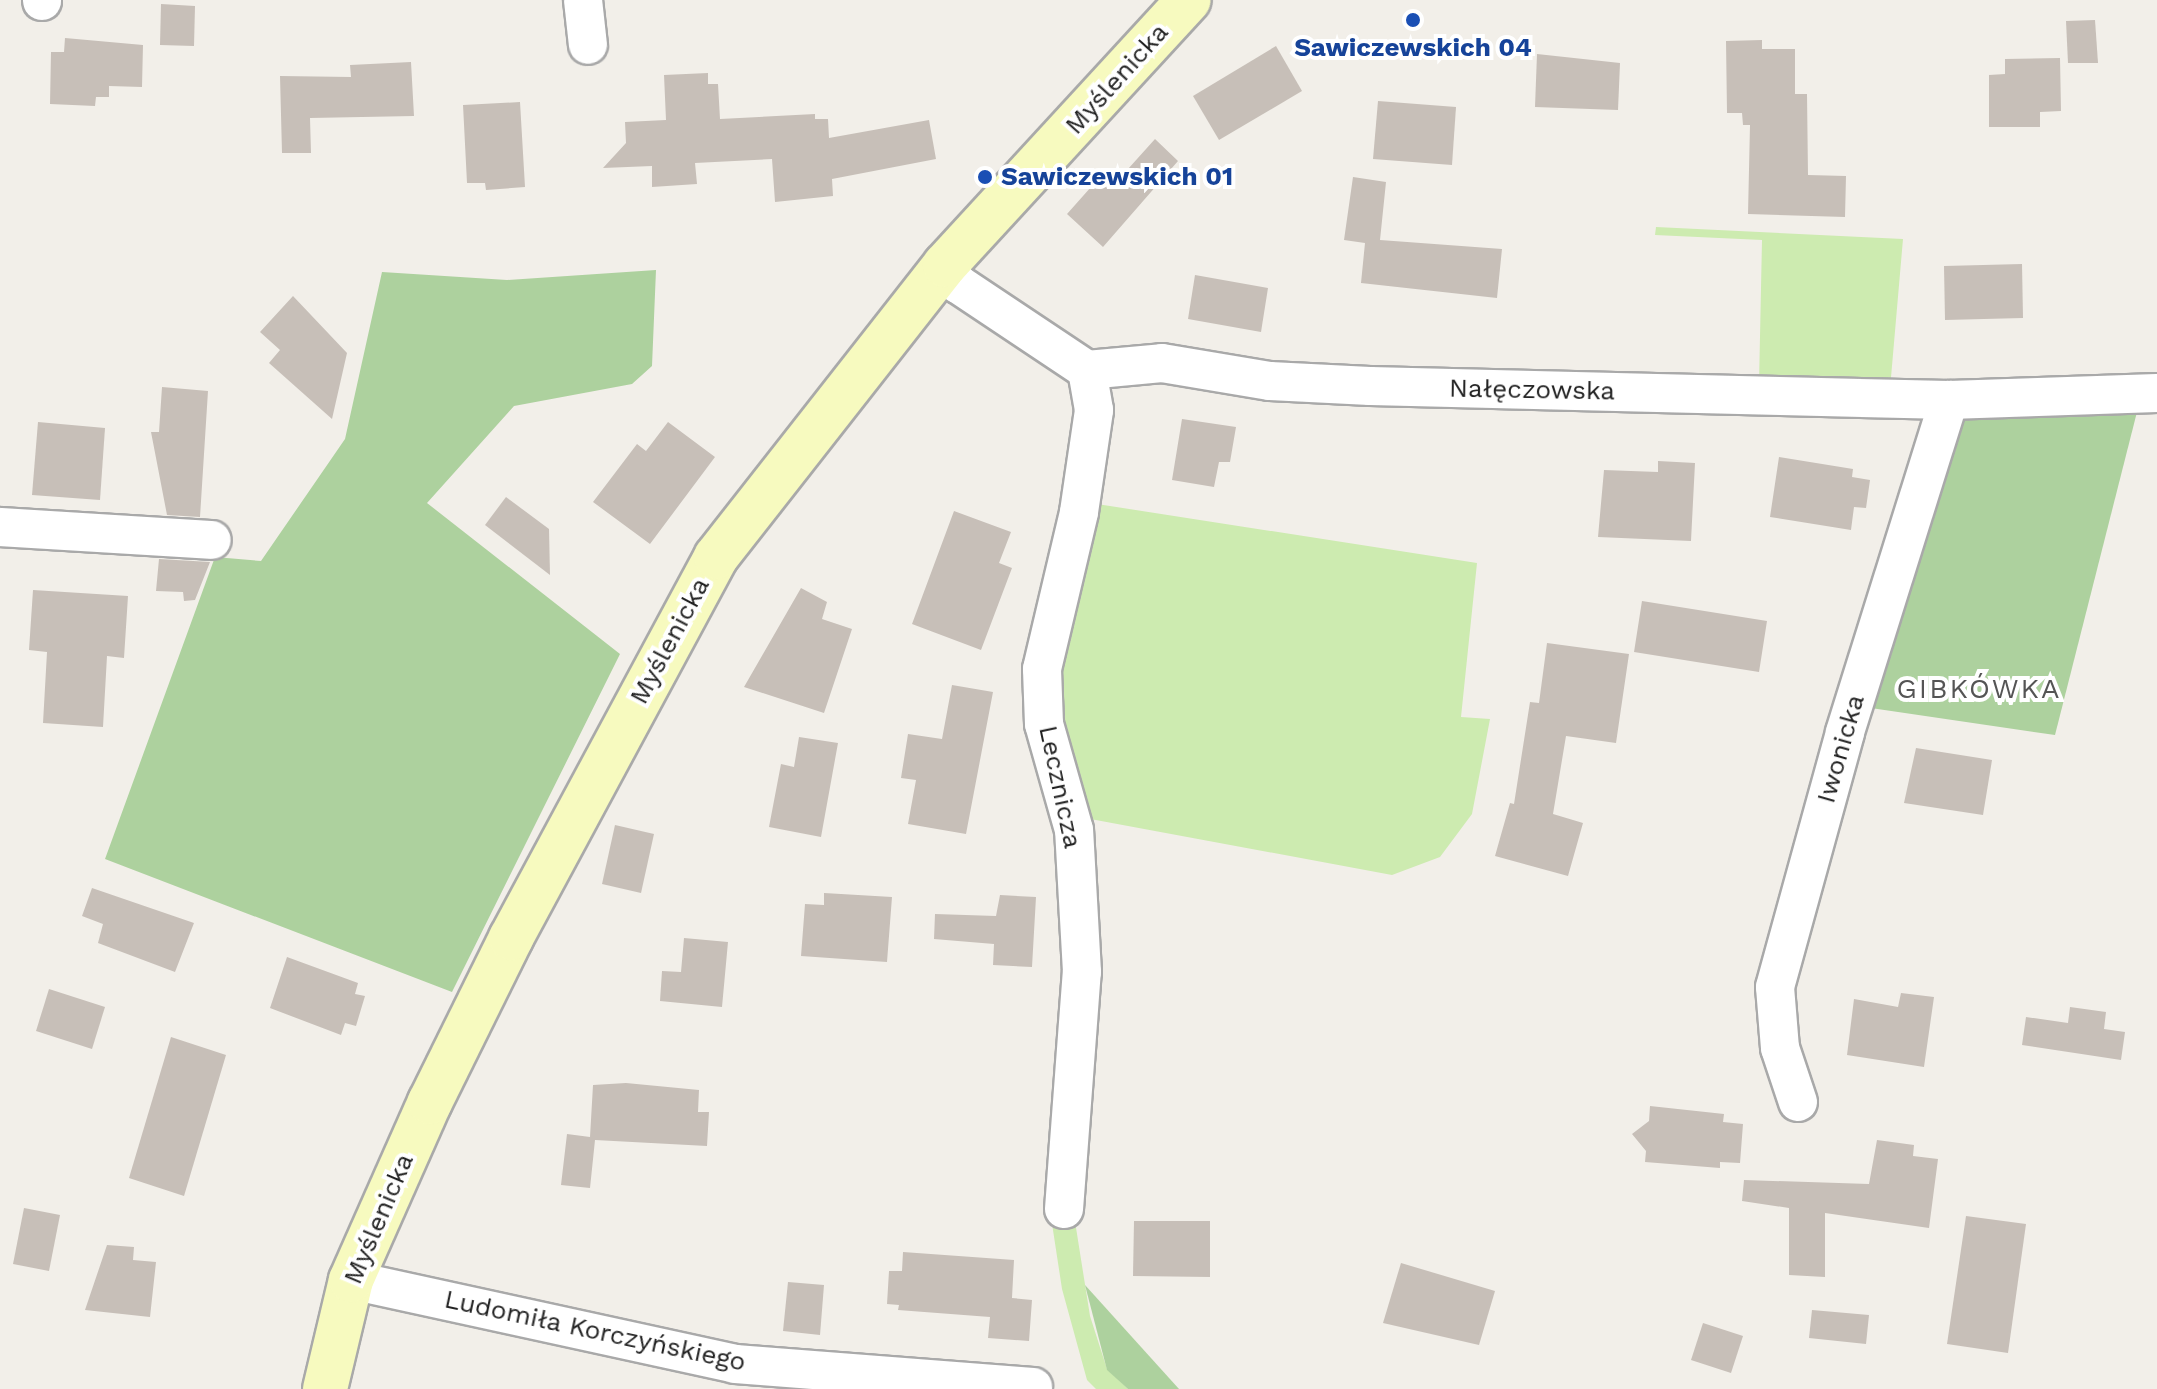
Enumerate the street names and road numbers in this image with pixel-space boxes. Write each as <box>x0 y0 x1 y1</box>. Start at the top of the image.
street label: Myślenicka <box>1059 17 1175 141</box>
street label: Nałęczowska <box>1449 373 1615 407</box>
street label: Myślenicka <box>624 572 716 710</box>
street label: Iwonicka <box>1811 691 1871 807</box>
street label: Lecznicza <box>1032 723 1088 851</box>
street label: Myślenicka <box>338 1149 420 1289</box>
street label: Ludomiła Korczyńskiego <box>441 1284 749 1378</box>

